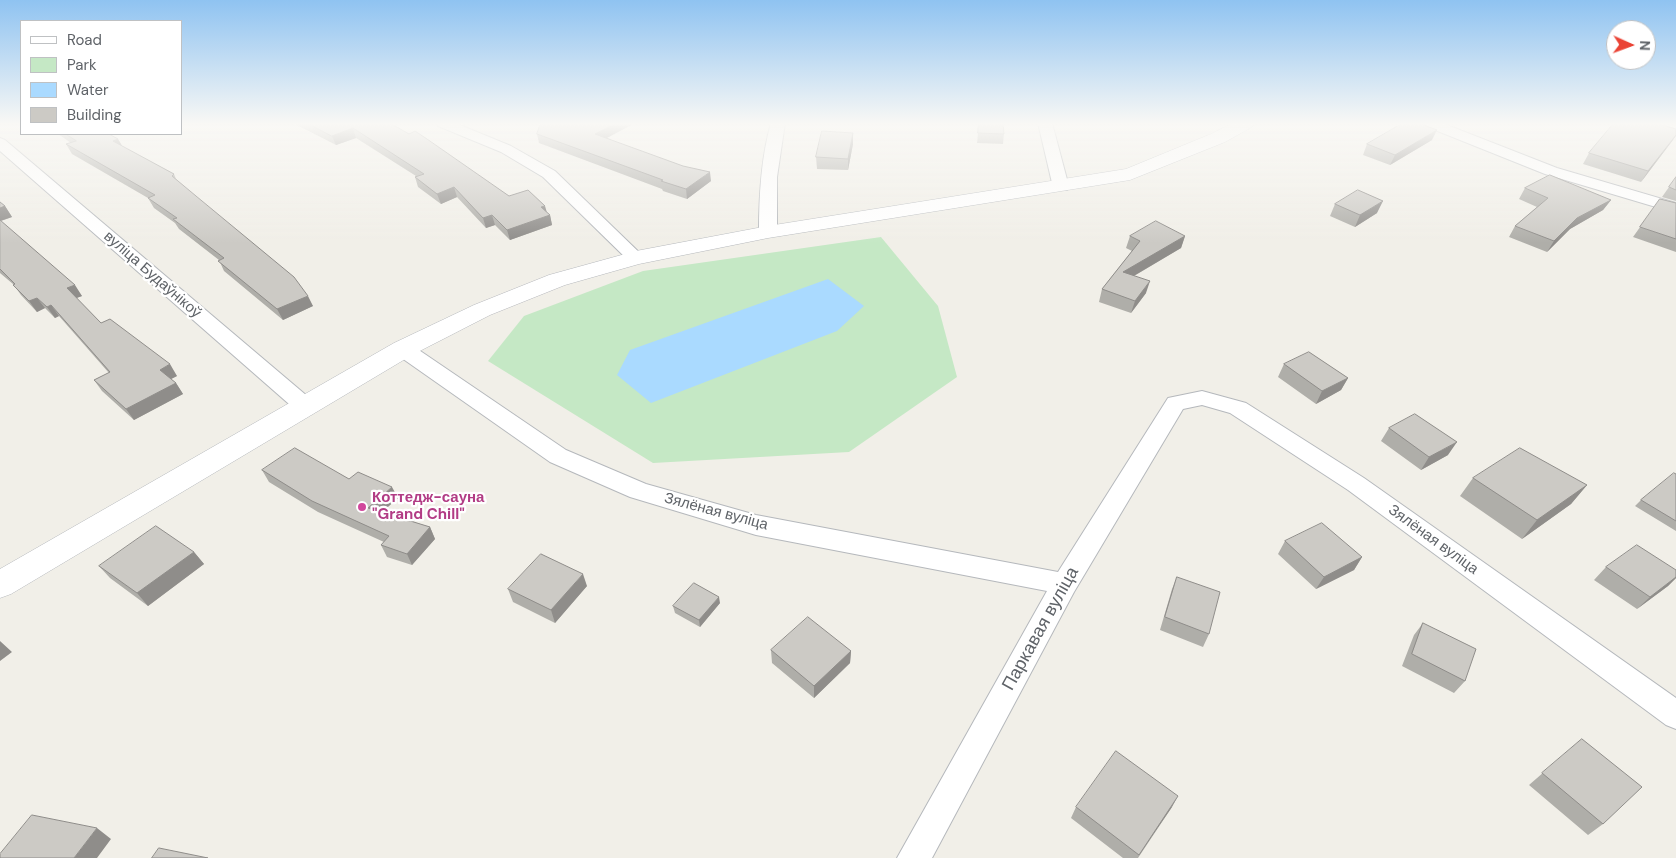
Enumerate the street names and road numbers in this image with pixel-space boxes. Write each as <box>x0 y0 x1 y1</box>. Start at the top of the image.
street label: вуліца Будаўнікоў <box>100 228 204 322</box>
street label: Зялёная вуліца <box>662 489 770 535</box>
street label: Зялёная вуліца <box>1384 501 1482 579</box>
street label: Паркавая вуліца <box>998 564 1084 694</box>

